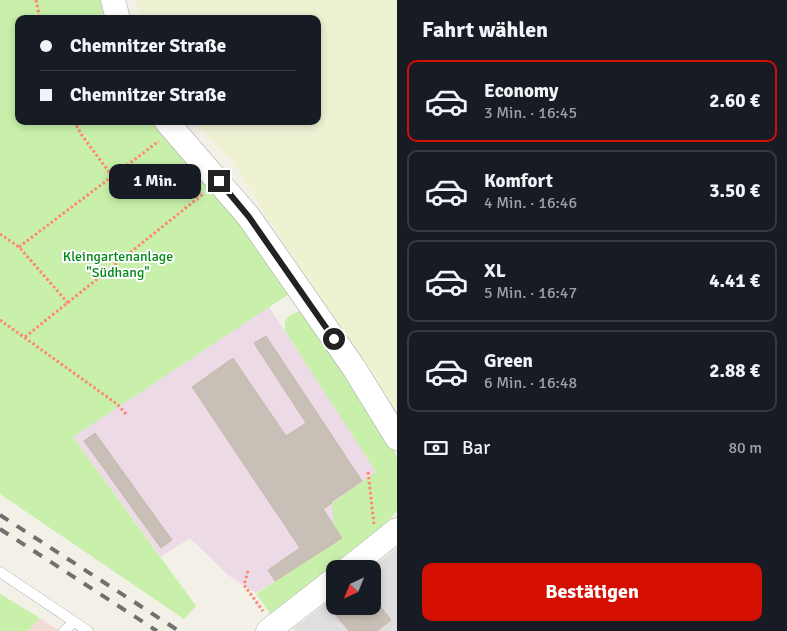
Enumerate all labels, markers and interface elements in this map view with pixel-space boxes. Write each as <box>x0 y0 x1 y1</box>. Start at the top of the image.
text: Fahrt wählen <box>422 16 548 43</box>
text: Chemnitzer Straße <box>70 34 226 58</box>
icon: car <box>424 79 469 124</box>
text: Economy <box>484 79 558 103</box>
text: Chemnitzer Straße <box>70 83 226 107</box>
text: 2.60 € <box>709 89 760 113</box>
text: 3 Min. · 16:45 <box>484 103 577 123</box>
callout: 1 Min. <box>109 164 202 198</box>
icon: car <box>424 169 469 214</box>
text: Komfort <box>484 169 553 193</box>
route end <box>208 170 230 192</box>
text: 1 Min. <box>133 171 177 191</box>
text: 3.50 € <box>709 179 760 203</box>
text: 4 Min. · 16:46 <box>484 193 577 213</box>
park label: Kleingartenanlage "Südhang" <box>63 248 173 281</box>
icon: car <box>424 259 469 304</box>
text: XL <box>484 259 506 283</box>
text: 4.41 € <box>709 269 760 293</box>
text: 5 Min. · 16:47 <box>484 283 577 303</box>
route start <box>323 328 345 350</box>
icon: car <box>424 349 469 394</box>
text: Green <box>484 349 533 373</box>
text: 2.88 € <box>709 359 760 383</box>
text: 6 Min. · 16:48 <box>484 373 577 393</box>
icon: cash <box>422 434 450 462</box>
text: Bar <box>462 436 490 460</box>
text: 80 m <box>728 438 762 458</box>
north arrow <box>326 560 381 615</box>
map controls <box>326 560 381 615</box>
button: Bestätigen <box>422 563 762 621</box>

